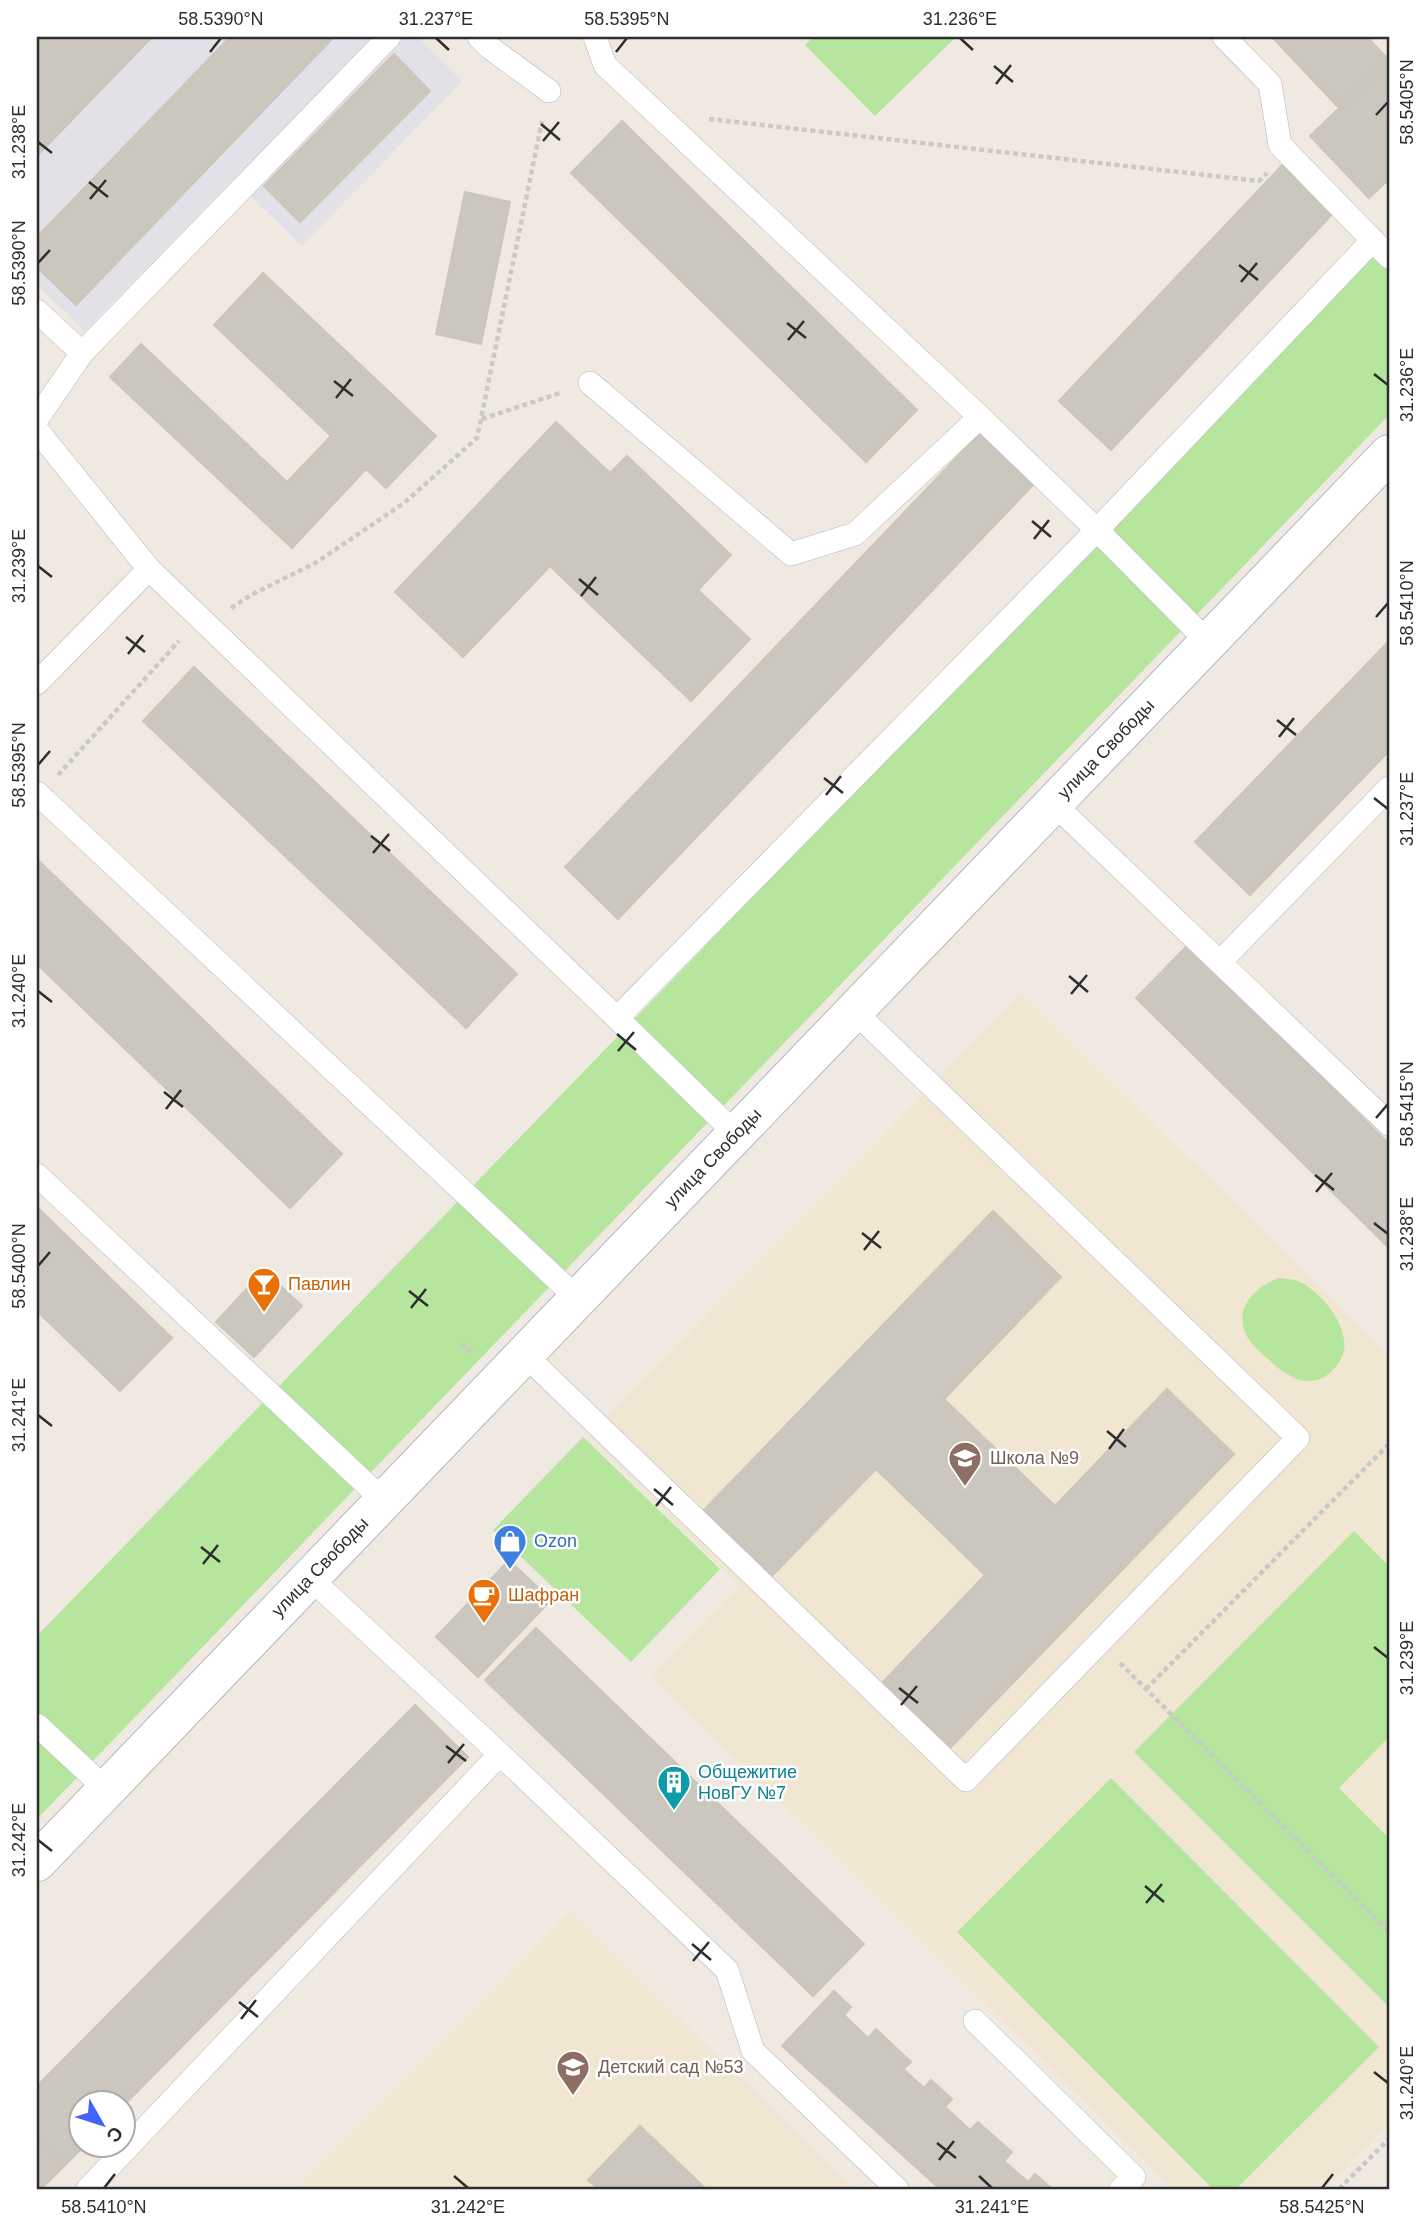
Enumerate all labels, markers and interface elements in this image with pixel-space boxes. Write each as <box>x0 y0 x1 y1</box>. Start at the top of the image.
text: 58.5390°N <box>178 9 264 29</box>
text: 31.237°E <box>399 9 473 29</box>
text: 58.5395°N <box>584 9 670 29</box>
text: 31.236°E <box>923 9 997 29</box>
text: 58.5405°N <box>1397 59 1417 145</box>
text: 31.238°E <box>9 105 29 179</box>
text: 58.5390°N <box>9 220 29 306</box>
text: 31.236°E <box>1397 348 1417 422</box>
text: 31.239°E <box>9 529 29 603</box>
text: 58.5410°N <box>1397 560 1417 646</box>
street label: улица Свободы <box>1054 695 1158 803</box>
text: 58.5395°N <box>9 722 29 808</box>
text: 31.237°E <box>1397 772 1417 846</box>
text: 31.240°E <box>9 954 29 1028</box>
text: 58.5415°N <box>1397 1061 1417 1147</box>
street label: улица Свободы <box>661 1104 765 1212</box>
text: 31.238°E <box>1397 1197 1417 1271</box>
text: 58.5400°N <box>9 1223 29 1309</box>
bar icon: Павлин <box>245 1265 283 1314</box>
place label: Павлин <box>288 1274 351 1294</box>
text: 31.241°E <box>9 1378 29 1452</box>
school or university icon: Школа №9 <box>946 1439 984 1488</box>
place label: Школа №9 <box>990 1448 1079 1468</box>
street label: улица Свободы <box>268 1513 372 1621</box>
shop icon: Ozon <box>491 1522 529 1571</box>
place label: Ozon <box>534 1531 577 1551</box>
cafe icon: Шафран <box>465 1576 503 1625</box>
place label: Шафран <box>508 1585 579 1605</box>
text: 31.239°E <box>1397 1621 1417 1695</box>
place label: Общежитие НовГУ №7 <box>698 1762 797 1803</box>
building icon: Общежитие НовГУ №7 <box>655 1763 693 1812</box>
text: 31.242°E <box>9 1803 29 1877</box>
text: 31.240°E <box>1397 2046 1417 2120</box>
school or university icon: Детский сад №53 <box>554 2048 592 2097</box>
place label: Детский сад №53 <box>598 2057 743 2077</box>
north arrow <box>66 2090 136 2160</box>
text: С <box>102 2122 127 2147</box>
text: 58.5410°N <box>61 2197 147 2217</box>
text: 31.242°E <box>431 2197 505 2217</box>
text: 31.241°E <box>955 2197 1029 2217</box>
text: 58.5425°N <box>1279 2197 1365 2217</box>

